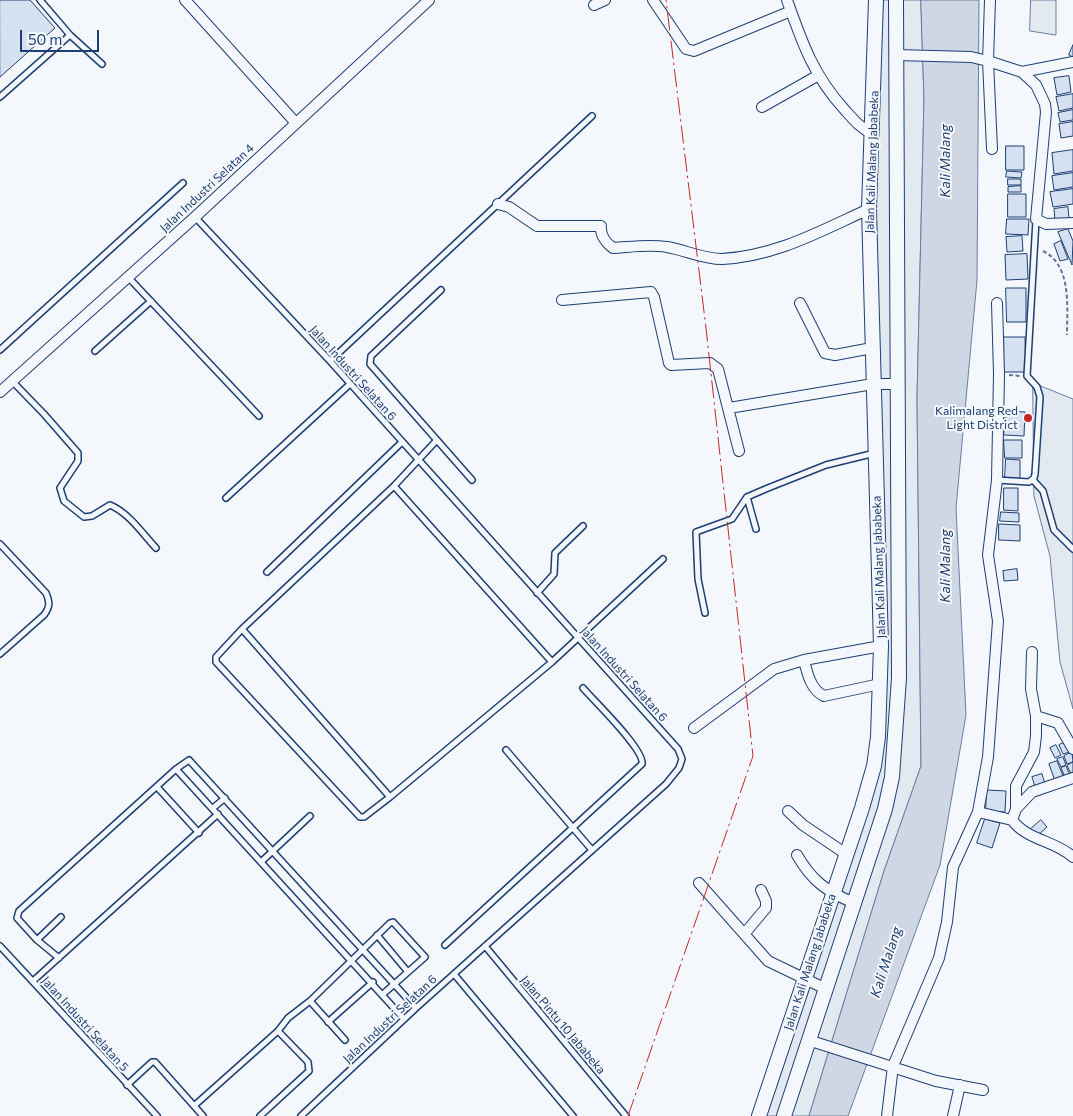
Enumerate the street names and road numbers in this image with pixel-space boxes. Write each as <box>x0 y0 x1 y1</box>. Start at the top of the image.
street label: Jalan Kali Malang Jababeka <box>862 90 882 234</box>
street label: Jalan Industri Selatan 4 <box>157 141 257 235</box>
street label: Jalan Industri Selatan 6 <box>306 322 400 424</box>
street label: Jalan Kali Malang Jababeka <box>869 495 889 639</box>
street label: Jalan Industri Selatan 6 <box>577 623 671 725</box>
street label: Jalan Kali Malang Jababeka <box>781 892 839 1032</box>
street label: Jalan Industri Selatan 6 <box>340 972 440 1066</box>
street label: Jalan Pintu 10 Jababeka <box>518 973 608 1077</box>
street label: Jalan Industri Selatan 5 <box>39 974 131 1074</box>

